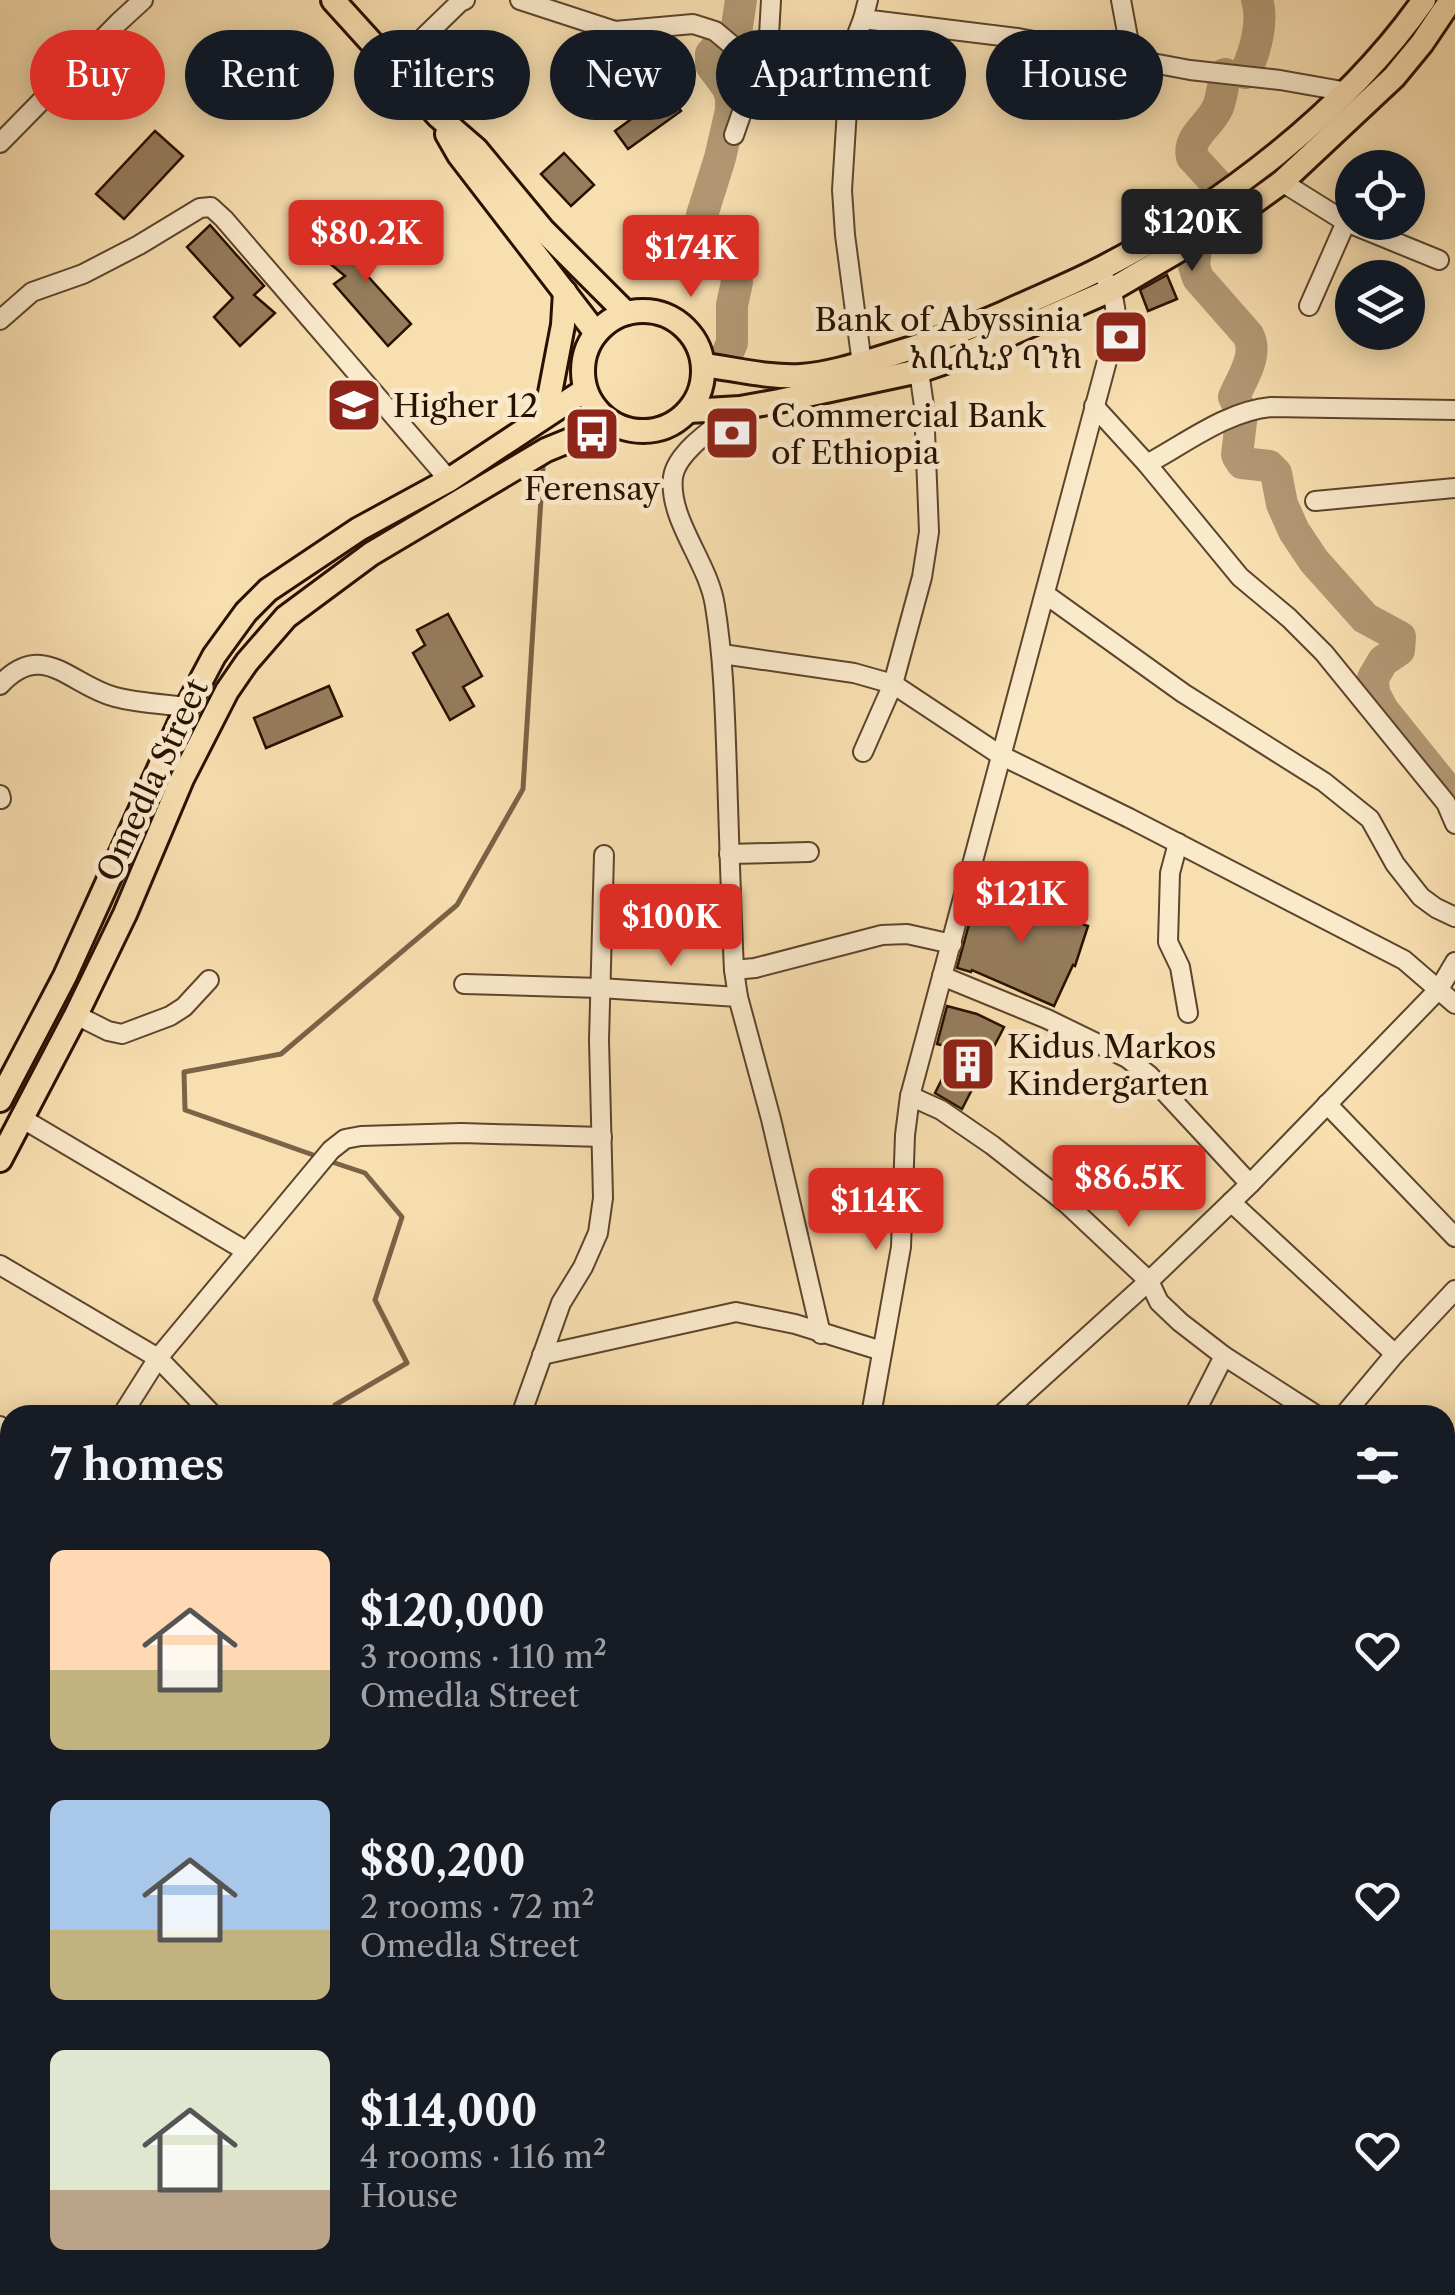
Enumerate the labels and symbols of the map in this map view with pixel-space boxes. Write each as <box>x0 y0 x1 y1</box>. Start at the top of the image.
pin: $120K <box>1122 189 1262 274</box>
pin: $80.2K <box>285 200 447 285</box>
pin: $174K <box>621 215 761 300</box>
place label: Bank of Abyssinia አቢሲኒያ ባንክ <box>814 300 1082 376</box>
bank icon: Bank of Abyssinia አቢሲኒያ ባንክ <box>1091 307 1151 367</box>
school or university icon: Higher 12 <box>324 375 384 435</box>
place label: Higher 12 <box>393 386 538 425</box>
place label: Commercial Bank of Ethiopia <box>771 396 1047 472</box>
bank icon: Commercial Bank of Ethiopia <box>702 403 762 463</box>
bus stop icon: Ferensay <box>562 404 622 464</box>
place label: Ferensay <box>524 469 661 508</box>
street label: Omedla Street <box>88 672 216 887</box>
pin: $121K <box>951 861 1091 946</box>
pin: $100K <box>601 884 741 969</box>
place label: Kidus Markos Kindergarten <box>1007 1027 1217 1103</box>
building icon: Kidus Markos Kindergarten <box>938 1034 998 1094</box>
pin: $86.5K <box>1048 1145 1210 1230</box>
pin: $114K <box>806 1168 946 1253</box>

